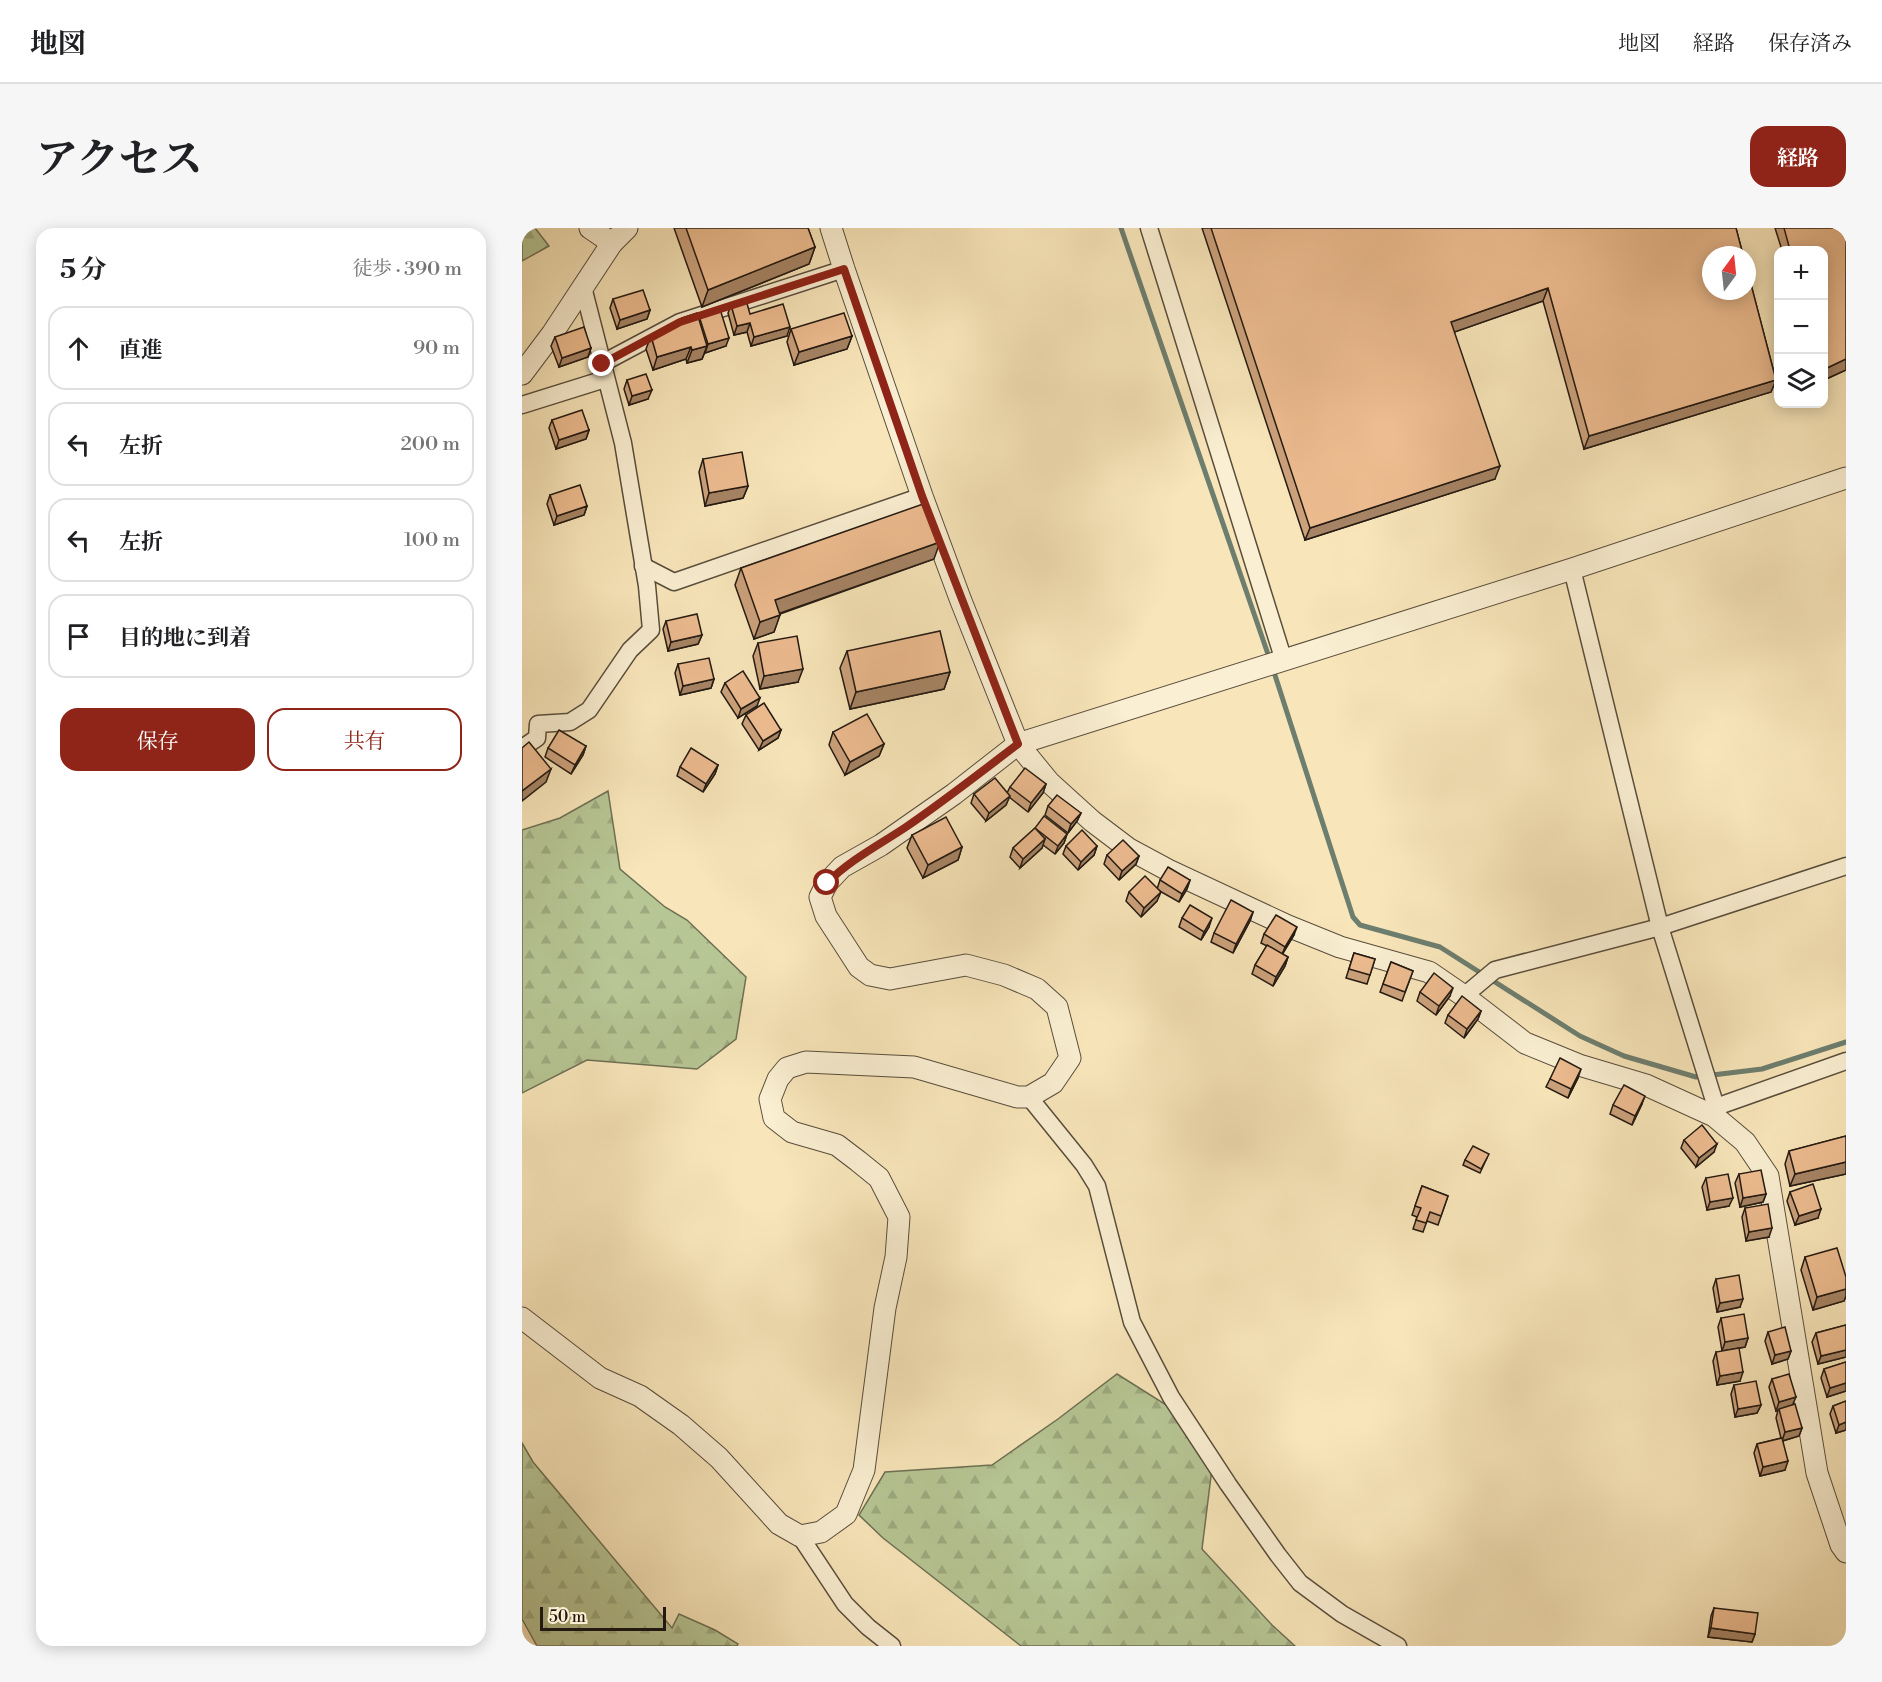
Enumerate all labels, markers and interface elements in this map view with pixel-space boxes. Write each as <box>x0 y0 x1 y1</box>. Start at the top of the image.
text: 地図 <box>30 27 86 62</box>
text: 地図 <box>1618 31 1660 57</box>
text: 経路 <box>1693 31 1735 57</box>
text: 保存済み <box>1768 31 1852 57</box>
button: 経路 <box>1750 126 1846 187</box>
text: アクセス <box>36 134 203 187</box>
north arrow <box>1702 246 1756 300</box>
map controls <box>1774 246 1828 408</box>
button: + <box>1774 246 1828 300</box>
text: 5 分 <box>60 254 106 286</box>
text: 徒歩 · 390 m <box>352 257 462 282</box>
button: − <box>1774 300 1828 354</box>
icon: ahead <box>62 332 95 365</box>
text: 90 m <box>413 336 460 361</box>
text: 直進 <box>119 337 163 364</box>
route end <box>588 350 614 376</box>
button: layers <box>1774 354 1828 408</box>
icon: left <box>62 428 95 461</box>
text: 200 m <box>400 432 460 457</box>
text: 左折 <box>119 433 163 460</box>
icon: left <box>62 524 95 557</box>
text: 100 m <box>404 528 460 553</box>
text: 左折 <box>119 529 163 556</box>
icon: arrive <box>62 620 95 653</box>
text: 目的地に到着 <box>119 625 251 652</box>
button: 保存 <box>60 708 255 771</box>
button: 共有 <box>267 708 462 771</box>
route start <box>813 869 839 895</box>
scale bar <box>540 1604 666 1632</box>
text: 50 m <box>549 1607 586 1627</box>

